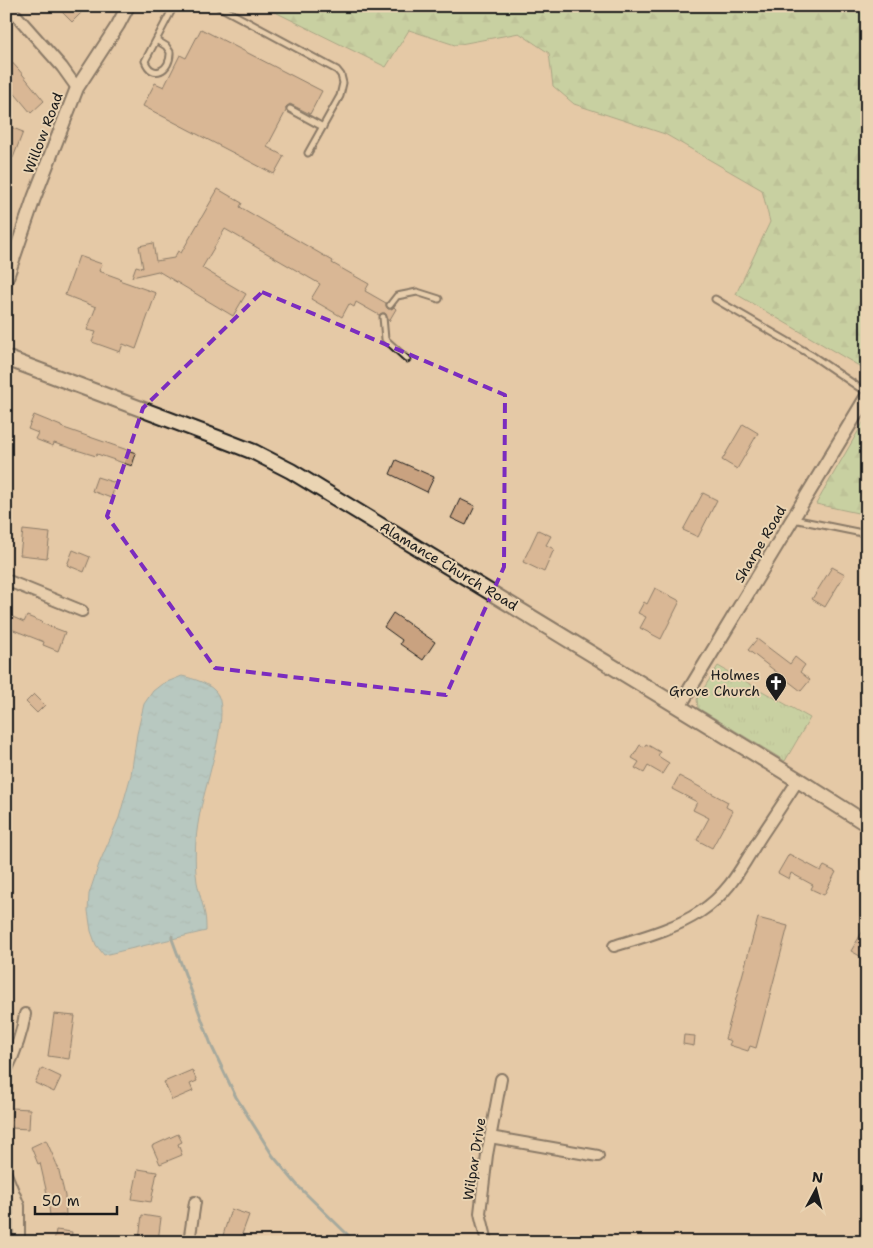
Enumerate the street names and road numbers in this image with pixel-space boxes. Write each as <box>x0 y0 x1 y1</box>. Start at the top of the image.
street label: Willow Road <box>19 90 67 176</box>
street label: Sharpe Road <box>730 502 790 586</box>
street label: Alamance Church Road <box>377 518 521 614</box>
street label: Wilpar Drive <box>459 1116 489 1202</box>

